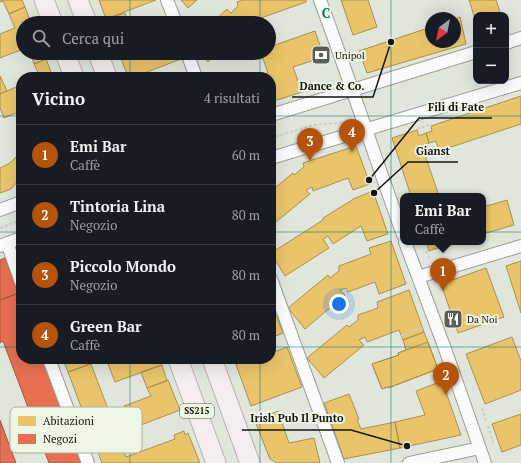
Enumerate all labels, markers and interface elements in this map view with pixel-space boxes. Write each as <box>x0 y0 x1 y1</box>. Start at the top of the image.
text: C <box>322 4 330 22</box>
north arrow <box>425 12 461 48</box>
map controls <box>473 12 509 84</box>
button: + <box>473 12 509 48</box>
search box <box>16 16 276 60</box>
icon: search <box>30 27 52 49</box>
text: Cerca qui <box>62 28 124 48</box>
bank icon: Unipol <box>310 44 332 66</box>
button: − <box>473 48 509 84</box>
place label: Unipol <box>335 49 365 62</box>
callout: Dance & Co. <box>292 74 373 97</box>
text: Dance & Co. <box>300 79 364 93</box>
text: Vicino <box>32 87 85 110</box>
text: 4 risultati <box>204 89 260 107</box>
callout: Fili di Fate <box>419 95 492 118</box>
text: Fili di Fate <box>428 100 484 114</box>
pin: 4 <box>339 119 365 152</box>
pin: 3 <box>297 128 323 161</box>
text: Emi Bar <box>70 136 127 156</box>
callout: Gianst <box>408 139 458 162</box>
text: Gianst <box>416 144 451 158</box>
text: 1 <box>41 146 49 164</box>
text: 60 m <box>232 146 260 164</box>
text: Caffè <box>70 156 100 174</box>
popup <box>400 193 486 245</box>
text: Tintoria Lina <box>70 196 165 216</box>
text: Emi Bar <box>415 200 471 220</box>
text: 2 <box>41 206 49 224</box>
text: 80 m <box>232 206 260 224</box>
text: Negozio <box>70 216 117 234</box>
text: Caffè <box>415 220 445 238</box>
text: Piccolo Mondo <box>70 256 176 276</box>
pin: 1 <box>430 258 456 291</box>
text: 3 <box>41 266 49 284</box>
text: 80 m <box>232 266 260 284</box>
text: Negozio <box>70 276 117 294</box>
your location <box>329 294 349 314</box>
restaurant icon: Da Noi <box>442 308 464 330</box>
place label: Da Noi <box>467 313 497 326</box>
text: Green Bar <box>70 316 141 336</box>
text: 4 <box>41 326 49 344</box>
text: 80 m <box>232 326 260 344</box>
text: Caffè <box>70 336 100 354</box>
pin: 2 <box>433 362 459 395</box>
road number: SS215 <box>180 404 214 418</box>
legend <box>10 407 142 453</box>
callout: Irish Pub Il Punto <box>242 407 351 430</box>
text: Irish Pub Il Punto <box>250 411 344 425</box>
text: Abitazioni <box>43 414 94 428</box>
text: Negozi <box>43 432 77 446</box>

